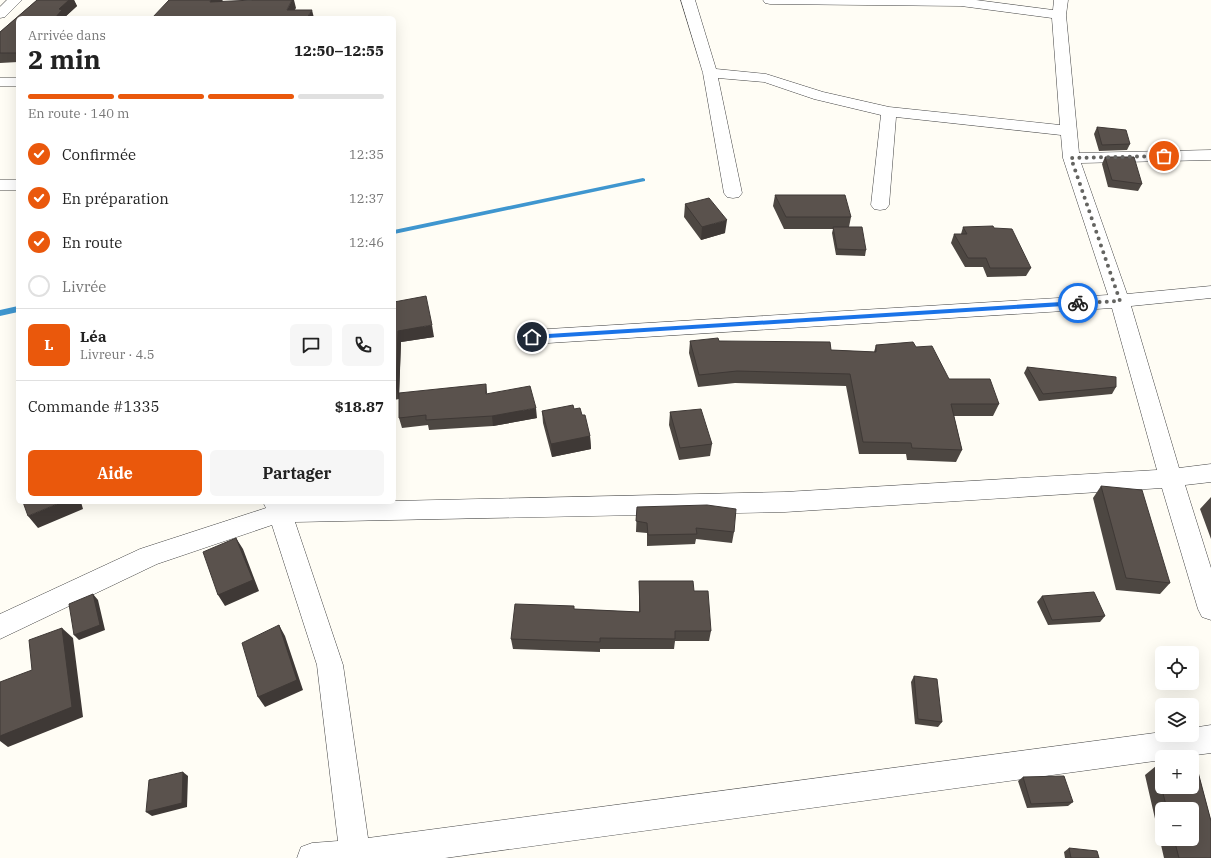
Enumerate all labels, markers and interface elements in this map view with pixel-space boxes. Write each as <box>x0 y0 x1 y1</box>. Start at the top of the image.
text: Arrivée dans <box>28 27 106 44</box>
text: 12:50–12:55 <box>294 41 384 60</box>
text: 2 min <box>28 42 101 76</box>
text: En route · 140 m <box>28 105 129 122</box>
pin <box>1147 139 1181 173</box>
icon: check <box>28 143 50 165</box>
text: Confirmée <box>62 145 136 164</box>
icon: bag <box>1153 145 1175 167</box>
text: 12:35 <box>349 146 384 163</box>
icon: check <box>28 187 50 209</box>
text: En préparation <box>62 189 169 208</box>
text: 12:37 <box>349 190 384 207</box>
icon: check <box>28 231 50 253</box>
text: En route <box>62 233 122 252</box>
text: 12:46 <box>349 234 384 251</box>
text: Livrée <box>62 277 106 296</box>
courier <box>1058 283 1098 323</box>
icon: bike <box>1067 292 1089 314</box>
pin <box>515 320 549 354</box>
button: chat <box>290 324 332 366</box>
button: phone <box>342 324 384 366</box>
icon: home <box>521 326 543 348</box>
text: Léa <box>80 327 107 346</box>
text: L <box>44 335 54 354</box>
text: Livreur · 4.5 <box>80 346 155 363</box>
text: Commande #1335 <box>28 397 159 416</box>
text: $18.87 <box>335 397 384 416</box>
button: Aide <box>28 450 202 496</box>
button: Partager <box>210 450 384 496</box>
map controls <box>1155 646 1199 846</box>
button: locate <box>1155 646 1199 690</box>
button: layers <box>1155 698 1199 742</box>
button: + <box>1155 750 1199 794</box>
button: − <box>1155 802 1199 846</box>

